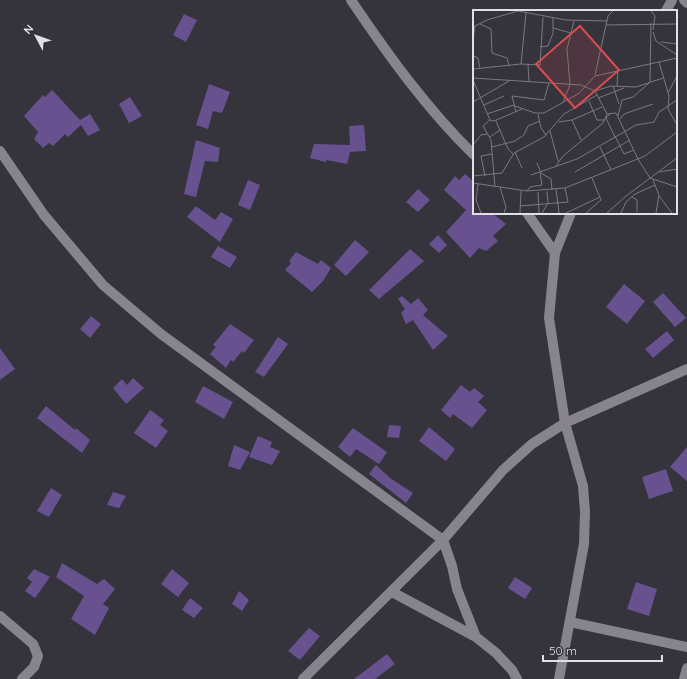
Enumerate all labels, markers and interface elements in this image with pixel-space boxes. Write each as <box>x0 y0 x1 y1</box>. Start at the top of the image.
inset map <box>473 10 677 214</box>
north arrow <box>16 16 56 56</box>
text: N <box>21 22 36 37</box>
scale bar <box>543 637 662 663</box>
text: 50 m <box>549 643 577 658</box>

